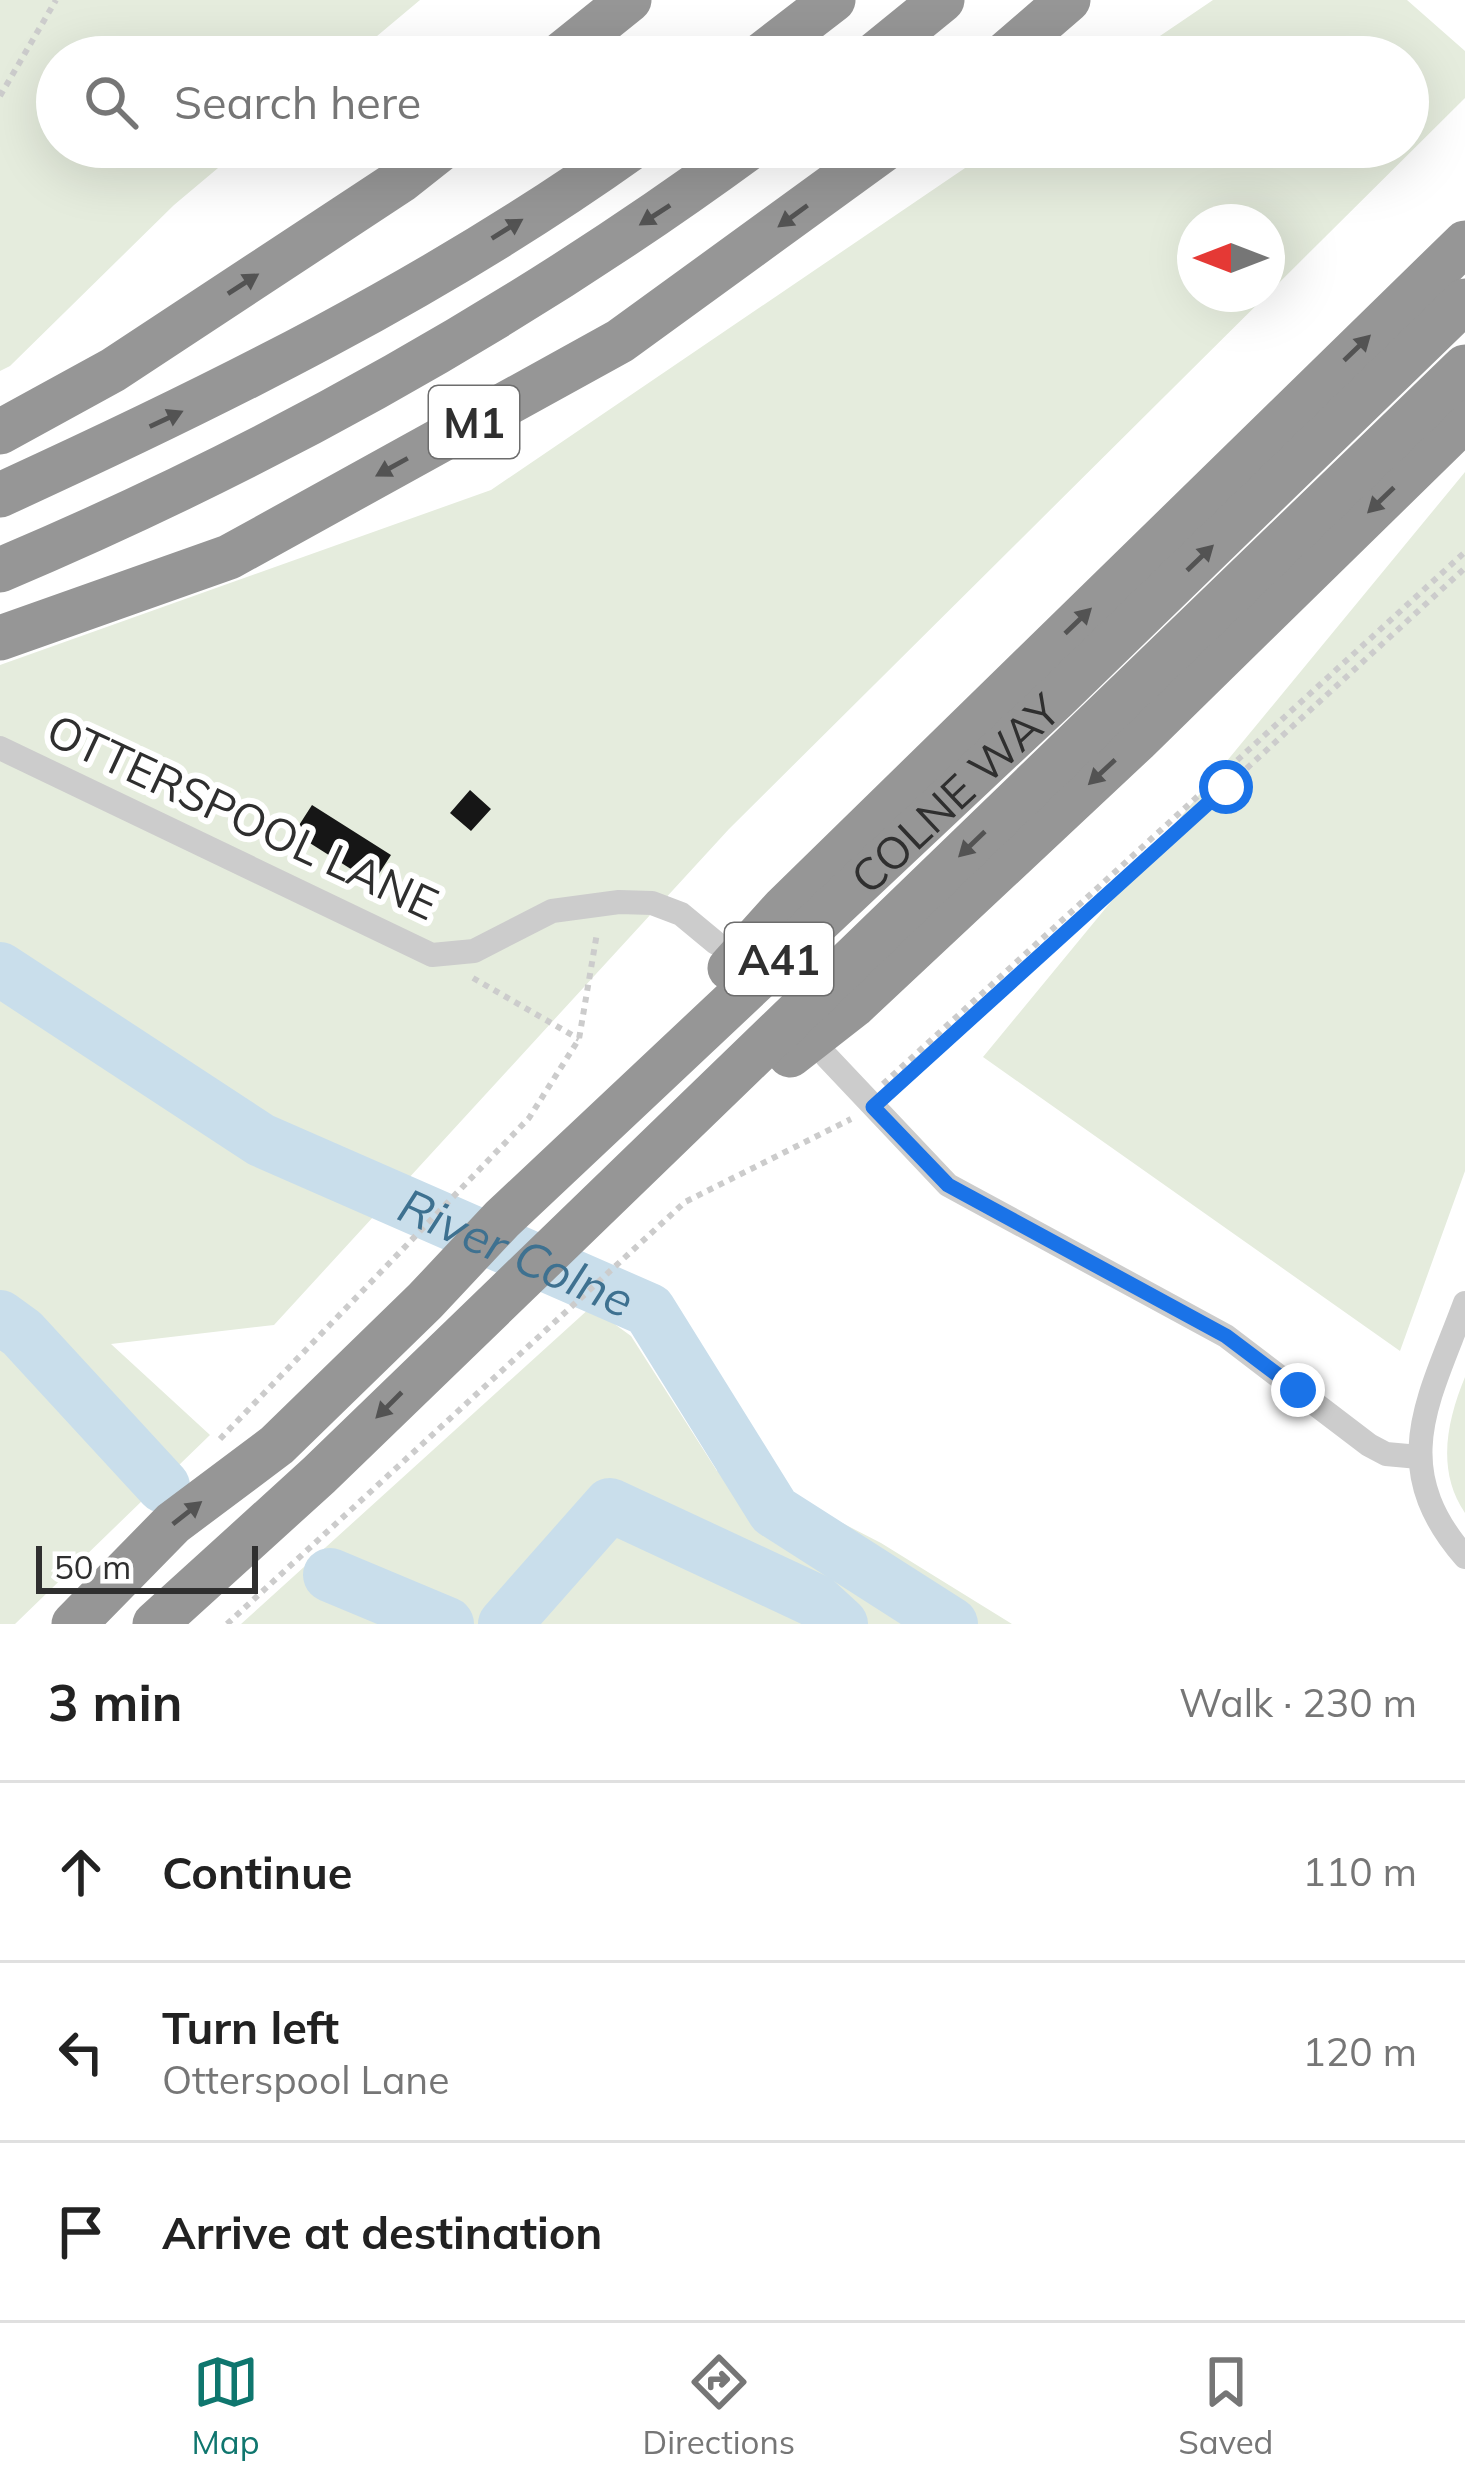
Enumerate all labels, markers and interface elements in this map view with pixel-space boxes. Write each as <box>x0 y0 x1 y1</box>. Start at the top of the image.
search box <box>36 36 1429 168</box>
icon: search <box>78 69 144 135</box>
text: Search here <box>174 74 421 130</box>
one-way arrow <box>638 203 671 225</box>
one-way arrow <box>777 203 809 227</box>
north arrow <box>1177 204 1285 312</box>
one-way arrow <box>490 219 523 241</box>
one-way arrow <box>227 274 260 296</box>
one-way arrow <box>1342 335 1371 363</box>
road number: M1 <box>429 386 519 458</box>
one-way arrow <box>149 409 184 429</box>
one-way arrow <box>374 456 409 477</box>
one-way arrow <box>1367 486 1396 514</box>
one-way arrow <box>1186 544 1214 572</box>
one-way arrow <box>1064 607 1092 635</box>
street label: COLNE WAY <box>839 681 1071 905</box>
street label: OTTERSPOOL LANE <box>39 701 447 931</box>
one-way arrow <box>1087 758 1116 786</box>
route start <box>1199 760 1253 814</box>
one-way arrow <box>958 830 987 858</box>
road number: A41 <box>725 923 833 995</box>
water label: River Colne <box>390 1174 643 1330</box>
route end <box>1271 1363 1325 1417</box>
one-way arrow <box>375 1391 404 1419</box>
one-way arrow <box>171 1501 203 1525</box>
scale bar <box>36 1540 258 1593</box>
text: 50 m <box>54 1546 131 1587</box>
text: 3 min <box>48 1670 183 1734</box>
text: Walk · 230 m <box>1179 1678 1417 1727</box>
icon: ahead <box>48 1839 114 1905</box>
text: Continue <box>162 1844 352 1900</box>
text: 110 m <box>1302 1847 1417 1896</box>
text: Turn left <box>162 1999 339 2055</box>
icon: left <box>48 2019 114 2085</box>
text: 120 m <box>1302 2027 1417 2076</box>
text: Otterspool Lane <box>162 2055 449 2104</box>
icon: arrive <box>48 2199 114 2265</box>
text: Arrive at destination <box>162 2204 602 2260</box>
tab: Map <box>192 2349 259 2462</box>
tab: Directions <box>643 2349 795 2462</box>
tab: Saved <box>1178 2349 1273 2462</box>

